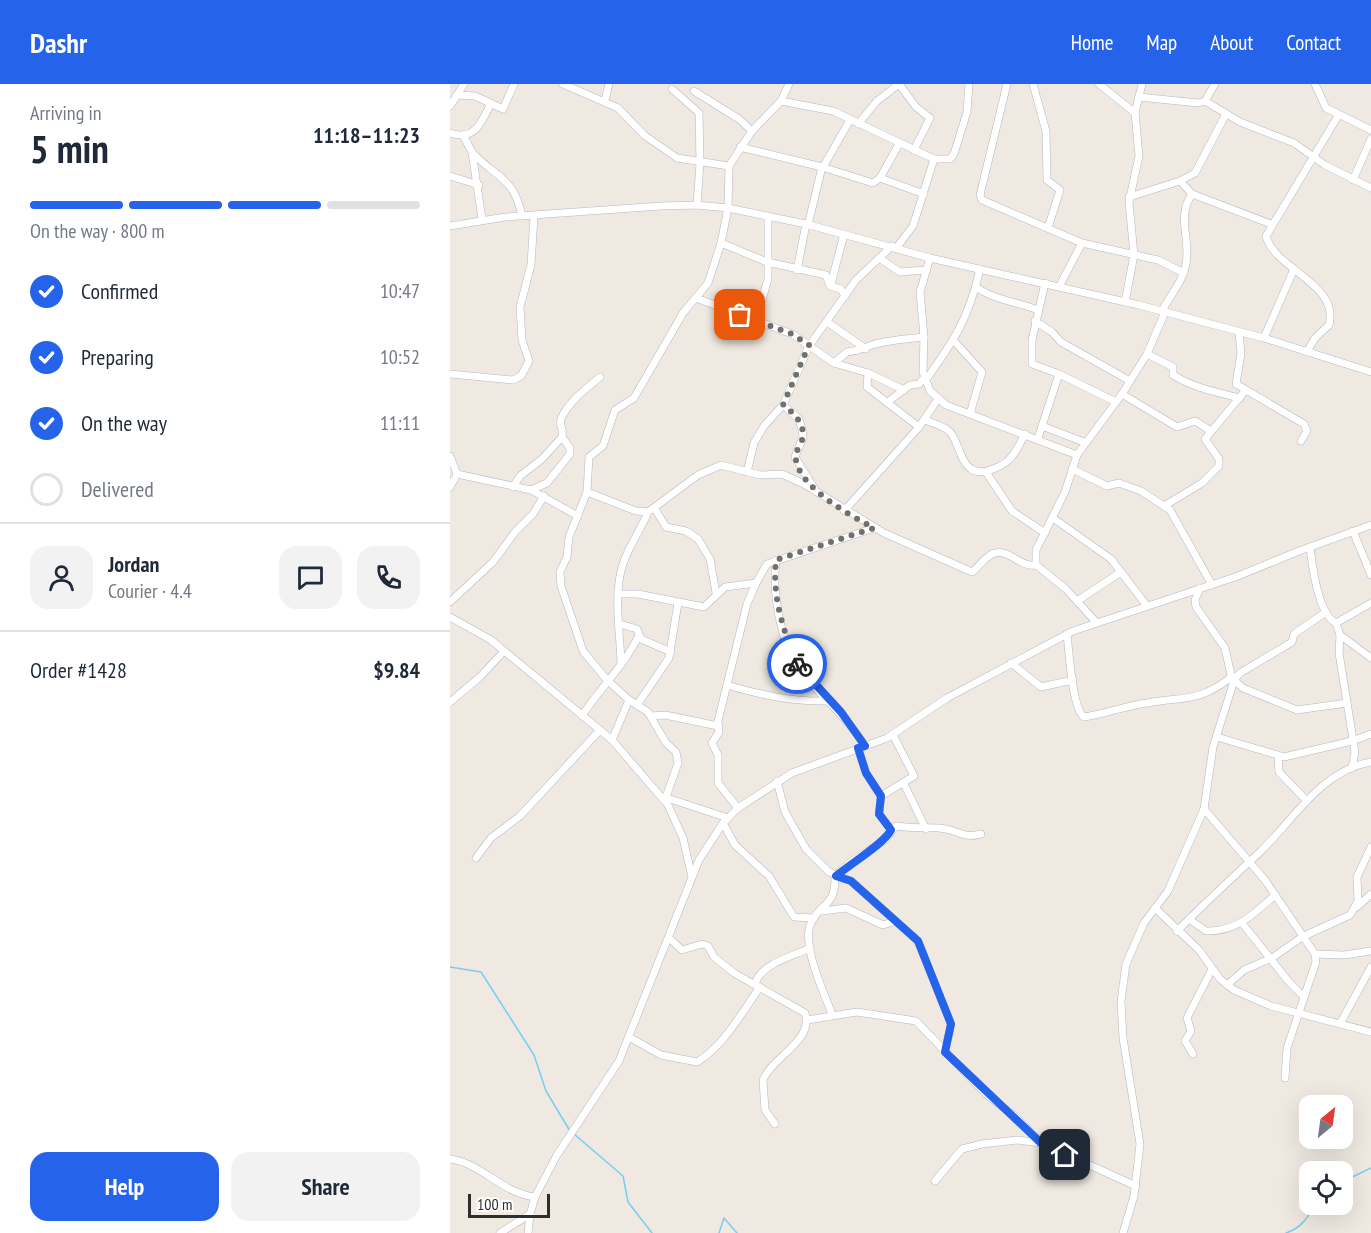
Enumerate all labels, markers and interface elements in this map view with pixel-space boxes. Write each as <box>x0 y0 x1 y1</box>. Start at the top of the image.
text: Dashr <box>30 24 87 61</box>
text: Home <box>1071 29 1113 56</box>
text: Map <box>1146 29 1177 56</box>
text: About <box>1210 29 1253 56</box>
text: Contact <box>1286 29 1341 56</box>
text: Arriving in <box>30 100 102 126</box>
text: 11:18–11:23 <box>313 121 420 149</box>
text: 5 min <box>30 123 109 174</box>
text: On the way · 800 m <box>30 218 165 244</box>
icon: check <box>30 275 63 308</box>
text: Confirmed <box>81 277 158 305</box>
text: 10:47 <box>380 278 420 304</box>
pin <box>714 289 765 340</box>
icon: bag <box>723 298 756 331</box>
icon: check <box>30 341 63 374</box>
text: Preparing <box>81 343 154 371</box>
text: 10:52 <box>380 344 420 370</box>
icon: check <box>30 407 63 440</box>
text: On the way <box>81 409 167 437</box>
text: 11:11 <box>380 410 420 436</box>
text: Delivered <box>81 475 154 503</box>
button: person <box>30 546 93 609</box>
button: chat <box>279 546 342 609</box>
button: phone <box>357 546 420 609</box>
text: Jordan <box>108 550 159 578</box>
text: Courier · 4.4 <box>108 578 192 604</box>
courier <box>767 634 827 694</box>
icon: bike <box>781 648 814 681</box>
text: Order #1428 <box>30 656 127 684</box>
text: $9.84 <box>373 656 420 684</box>
north arrow <box>1299 1095 1353 1149</box>
map controls <box>1299 1095 1353 1215</box>
pin <box>1039 1129 1090 1180</box>
icon: home <box>1048 1138 1081 1171</box>
button: Help <box>30 1152 219 1221</box>
button: Share <box>231 1152 420 1221</box>
button: locate <box>1299 1161 1353 1215</box>
scale bar <box>468 1191 550 1218</box>
text: 100 m <box>477 1194 512 1214</box>

